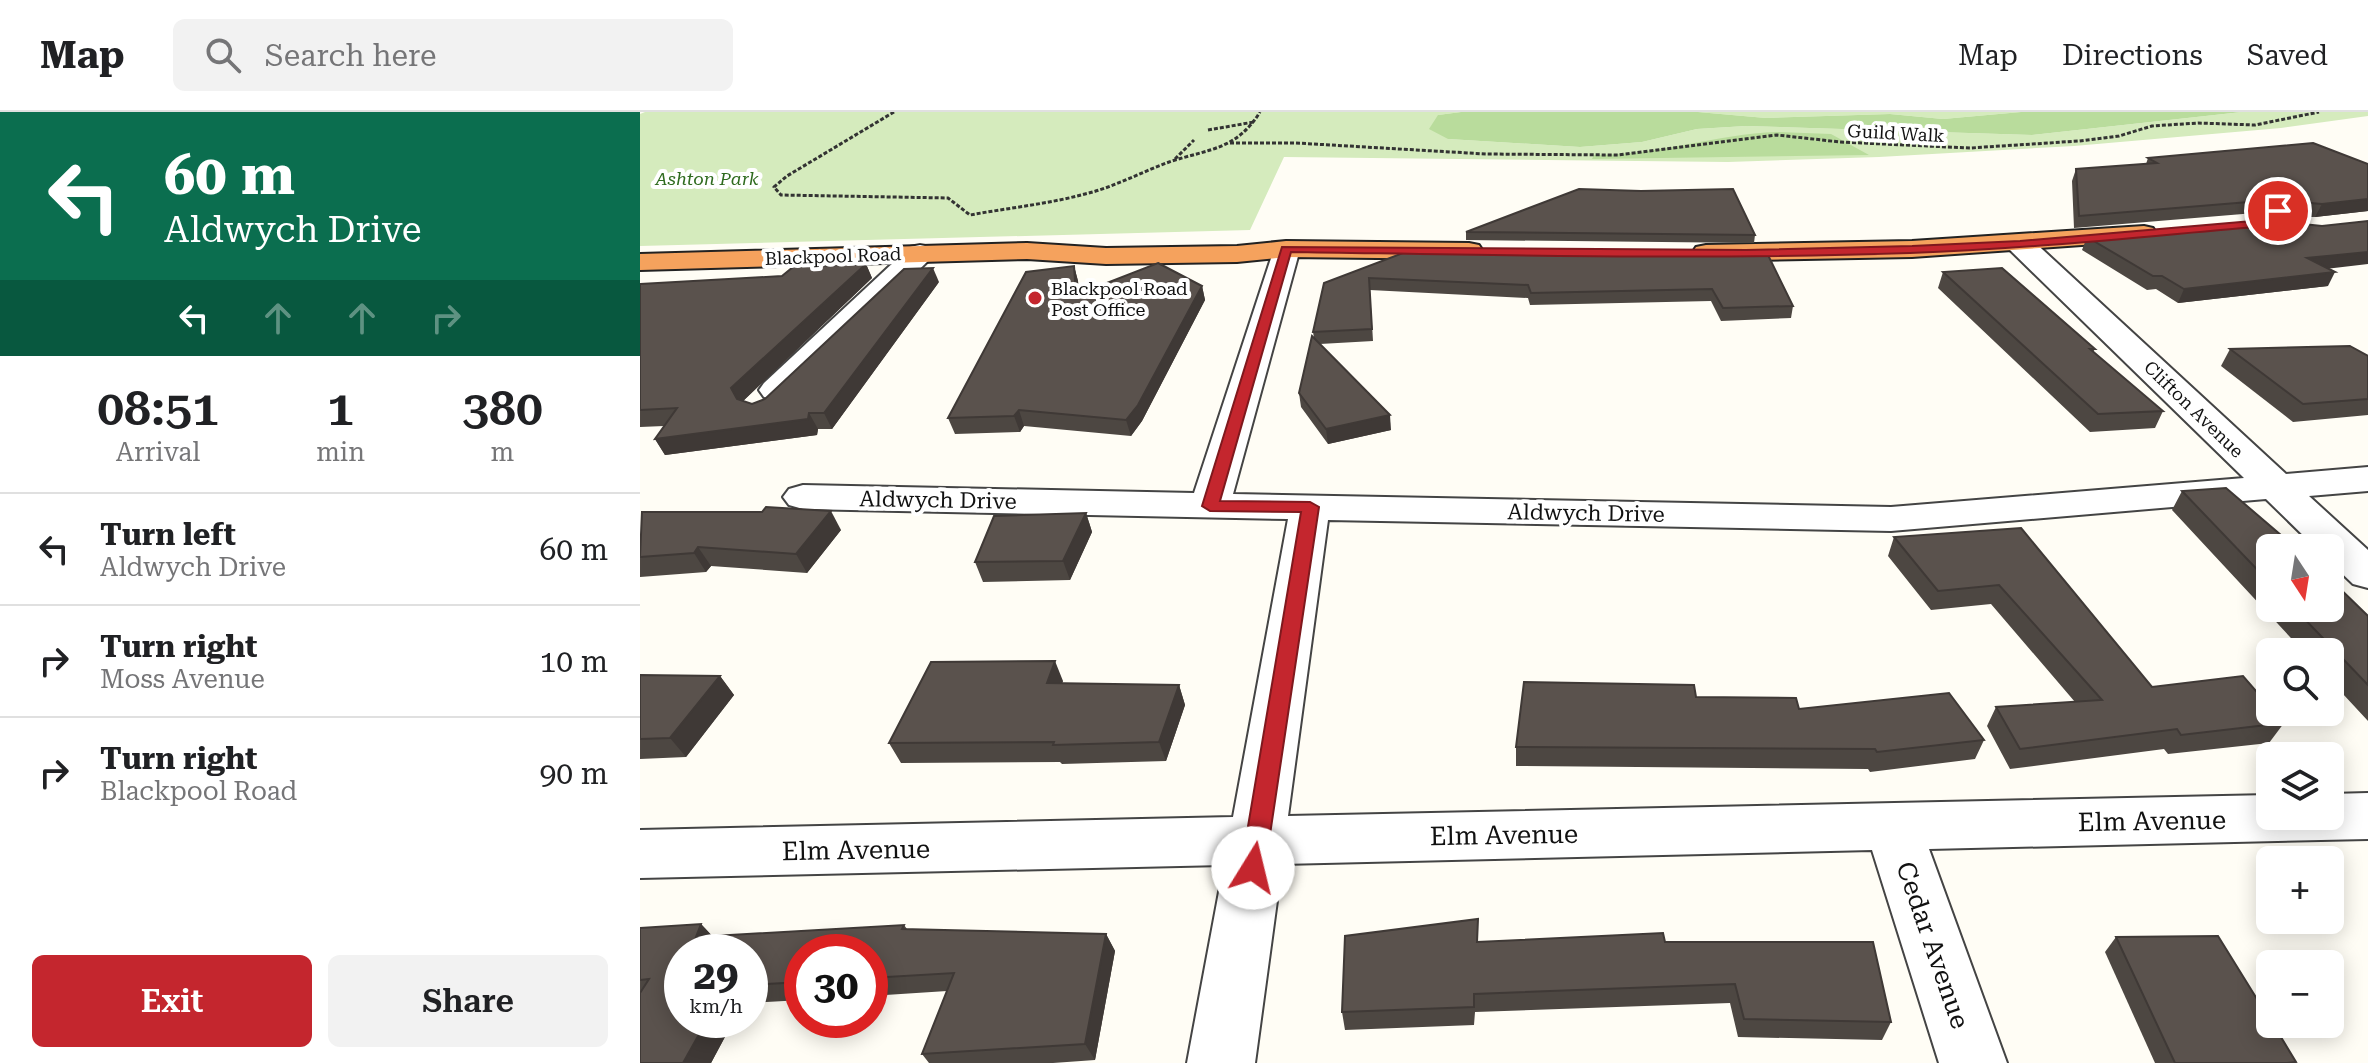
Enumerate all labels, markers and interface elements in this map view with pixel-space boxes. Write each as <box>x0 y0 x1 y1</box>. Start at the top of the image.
search box <box>173 19 733 91</box>
text: Map <box>40 33 125 77</box>
icon: search <box>201 33 245 77</box>
text: Search here <box>265 38 437 73</box>
text: Map <box>1958 39 2018 72</box>
text: Directions <box>2062 39 2203 72</box>
text: Saved <box>2247 39 2328 72</box>
street label: Guild Walk <box>1847 120 1945 146</box>
text: 60 m <box>164 142 295 208</box>
icon: left <box>32 144 136 248</box>
park label: Ashton Park <box>654 168 759 189</box>
pin <box>2244 177 2312 245</box>
icon: arrive <box>2256 189 2300 233</box>
text: Aldwych Drive <box>164 209 422 251</box>
street label: Blackpool Road <box>764 243 902 269</box>
place label: Blackpool Road Post Office <box>1051 278 1188 320</box>
marker: Blackpool Road Post Office <box>1026 289 1044 307</box>
icon: left <box>172 296 216 340</box>
icon: ahead <box>256 296 300 340</box>
icon: ahead <box>340 296 384 340</box>
icon: right <box>424 296 468 340</box>
street label: Clifton Avenue <box>2140 356 2248 462</box>
text: 08:51 <box>97 381 219 437</box>
text: 1 <box>327 381 354 437</box>
text: 380 <box>462 381 543 437</box>
text: Arrival <box>116 437 200 467</box>
text: min <box>316 437 365 467</box>
text: m <box>491 437 514 467</box>
street label: Aldwych Drive <box>859 486 1017 514</box>
street label: Aldwych Drive <box>1507 499 1665 527</box>
text: Turn left <box>100 517 236 552</box>
icon: left <box>32 527 76 571</box>
text: 60 m <box>539 532 608 567</box>
north arrow <box>2256 534 2344 622</box>
map controls <box>2256 534 2344 1038</box>
text: Aldwych Drive <box>100 552 286 582</box>
text: Turn right <box>100 629 257 664</box>
button: search <box>2256 638 2344 726</box>
icon: right <box>32 639 76 683</box>
text: 10 m <box>539 644 608 679</box>
text: Moss Avenue <box>100 664 265 694</box>
text: Turn right <box>100 741 257 776</box>
button: layers <box>2256 742 2344 830</box>
icon: right <box>32 751 76 795</box>
text: 90 m <box>539 756 608 791</box>
text: Blackpool Road <box>100 776 297 806</box>
street label: Elm Avenue <box>2078 805 2226 837</box>
street label: Elm Avenue <box>1430 819 1578 851</box>
position arrow <box>1211 826 1295 910</box>
street label: Elm Avenue <box>782 834 930 866</box>
button: + <box>2256 846 2344 934</box>
street label: Cedar Avenue <box>1890 858 1976 1032</box>
speed limit sign: 30 <box>784 934 888 1038</box>
button: − <box>2256 950 2344 1038</box>
text: 29 <box>694 952 738 999</box>
button: Exit <box>32 955 312 1047</box>
button: Share <box>328 955 608 1047</box>
text: km/h <box>689 994 743 1018</box>

